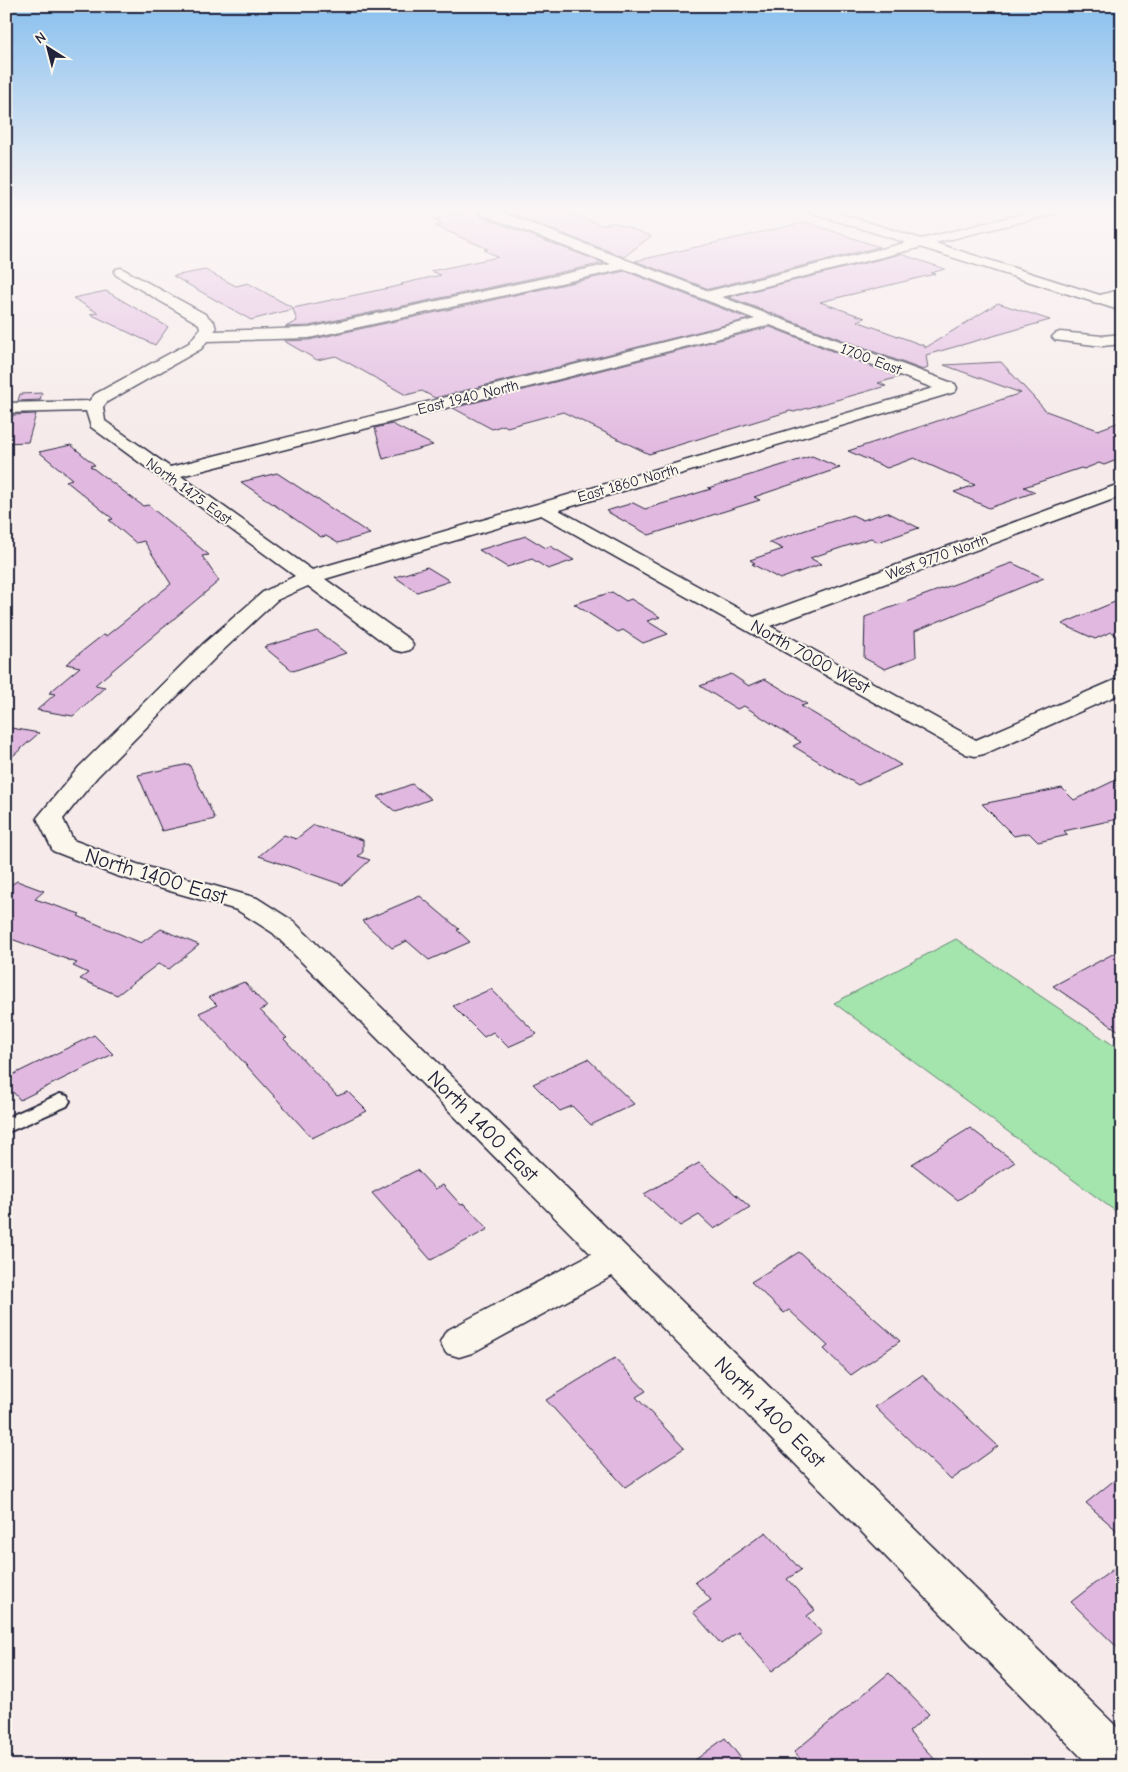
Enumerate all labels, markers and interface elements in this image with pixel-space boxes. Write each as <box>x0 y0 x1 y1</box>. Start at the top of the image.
north arrow <box>22 22 72 72</box>
text: N <box>32 28 49 47</box>
street label: 1700 East <box>838 339 905 379</box>
street label: East 1940 North <box>415 376 521 418</box>
street label: North 1475 East <box>143 454 236 529</box>
street label: East 1860 North <box>575 460 681 506</box>
street label: West 9770 North <box>883 530 991 584</box>
street label: North 7000 West <box>747 616 874 699</box>
street label: North 1400 East <box>82 843 231 909</box>
street label: North 1400 East <box>423 1066 544 1187</box>
street label: North 1400 East <box>710 1352 831 1473</box>

